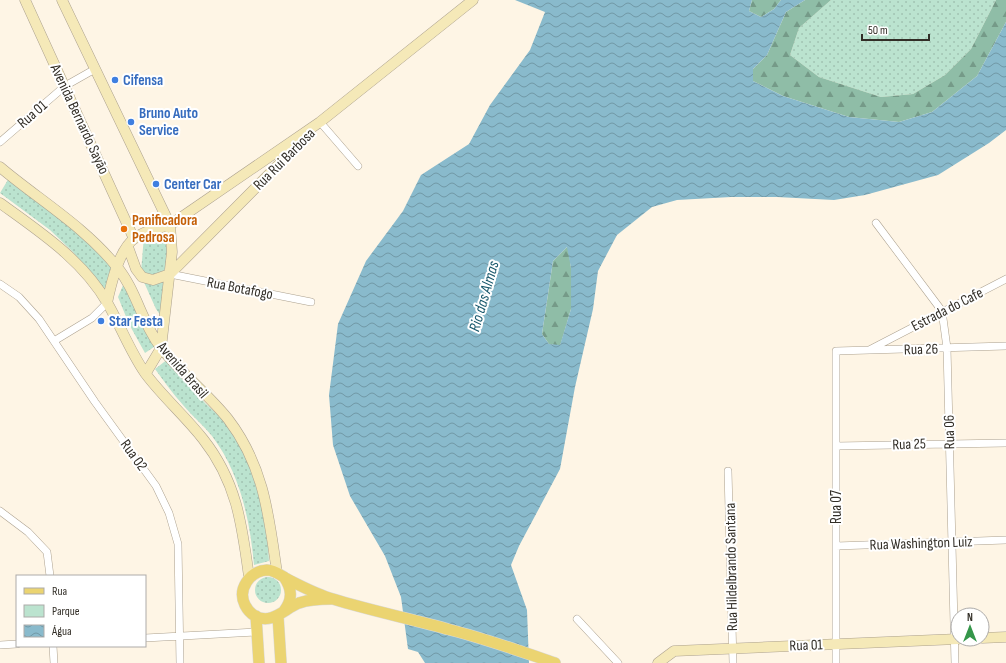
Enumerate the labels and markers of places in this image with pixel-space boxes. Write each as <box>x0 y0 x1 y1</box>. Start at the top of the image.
place label: Cifensa <box>123 71 163 90</box>
marker: Cifensa <box>110 75 120 85</box>
place label: Bruno Auto Service <box>139 104 198 140</box>
marker: Bruno Auto Service <box>126 117 136 127</box>
place label: Center Car <box>164 175 222 194</box>
marker: Center Car <box>151 179 161 189</box>
place label: Panificadora Pedrosa <box>132 211 197 247</box>
marker: Panificadora Pedrosa <box>119 224 129 234</box>
place label: Star Festa <box>109 312 163 331</box>
marker: Star Festa <box>96 316 106 326</box>

